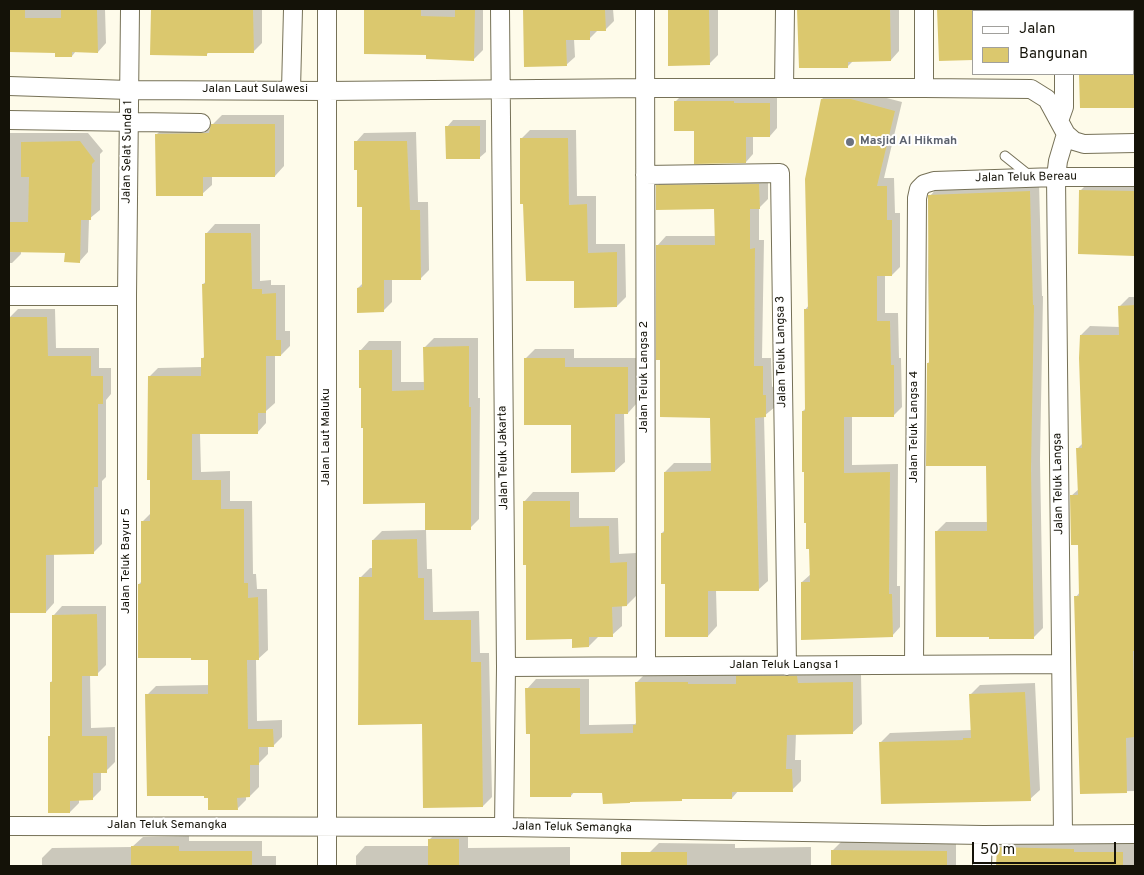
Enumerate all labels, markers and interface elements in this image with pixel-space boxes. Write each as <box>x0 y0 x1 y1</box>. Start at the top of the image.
legend <box>972 10 1134 75</box>
text: Jalan <box>1019 20 1056 39</box>
text: Bangunan <box>1019 45 1088 64</box>
street label: Jalan Laut Sulawesi <box>202 83 308 97</box>
street label: Jalan Selat Sunda 1 <box>120 100 136 204</box>
place label: Masjid Al Hikmah <box>860 135 957 149</box>
marker: Masjid Al Hikmah <box>844 136 856 148</box>
street label: Jalan Teluk Bereau <box>975 170 1077 186</box>
street label: Jalan Teluk Langsa 3 <box>774 296 790 408</box>
street label: Jalan Teluk Langsa 2 <box>638 321 652 433</box>
street label: Jalan Teluk Langsa 4 <box>908 371 922 483</box>
street label: Jalan Laut Maluku <box>320 388 334 486</box>
street label: Jalan Teluk Jakarta <box>496 406 512 510</box>
street label: Jalan Teluk Langsa <box>1051 433 1067 535</box>
street label: Jalan Teluk Bayur 5 <box>120 508 134 614</box>
street label: Jalan Teluk Langsa 1 <box>729 659 839 673</box>
street label: Jalan Teluk Semangka <box>107 819 227 833</box>
street label: Jalan Teluk Semangka <box>512 820 632 836</box>
scale bar <box>974 832 1118 864</box>
text: 50 m <box>980 841 1015 860</box>

